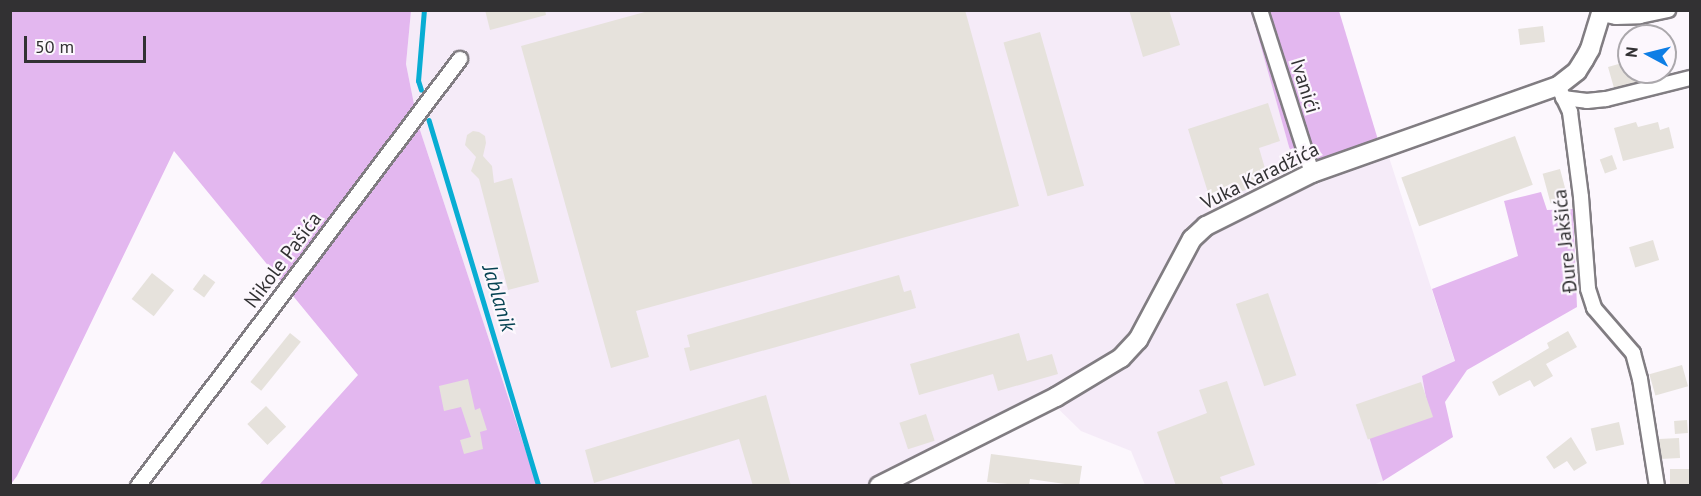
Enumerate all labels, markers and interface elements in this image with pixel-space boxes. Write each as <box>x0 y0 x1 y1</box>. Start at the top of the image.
scale bar <box>27 24 148 62</box>
north arrow <box>1617 24 1677 84</box>
text: 50 m <box>35 35 74 58</box>
text: N <box>1621 46 1642 58</box>
street label: Ivanići <box>1285 56 1325 116</box>
street label: Vuka Karadžića <box>1197 137 1323 215</box>
street label: Đure Jakšića <box>1548 188 1582 294</box>
street label: Nikole Pašića <box>239 208 327 312</box>
water label: Jablanik <box>477 261 521 335</box>

